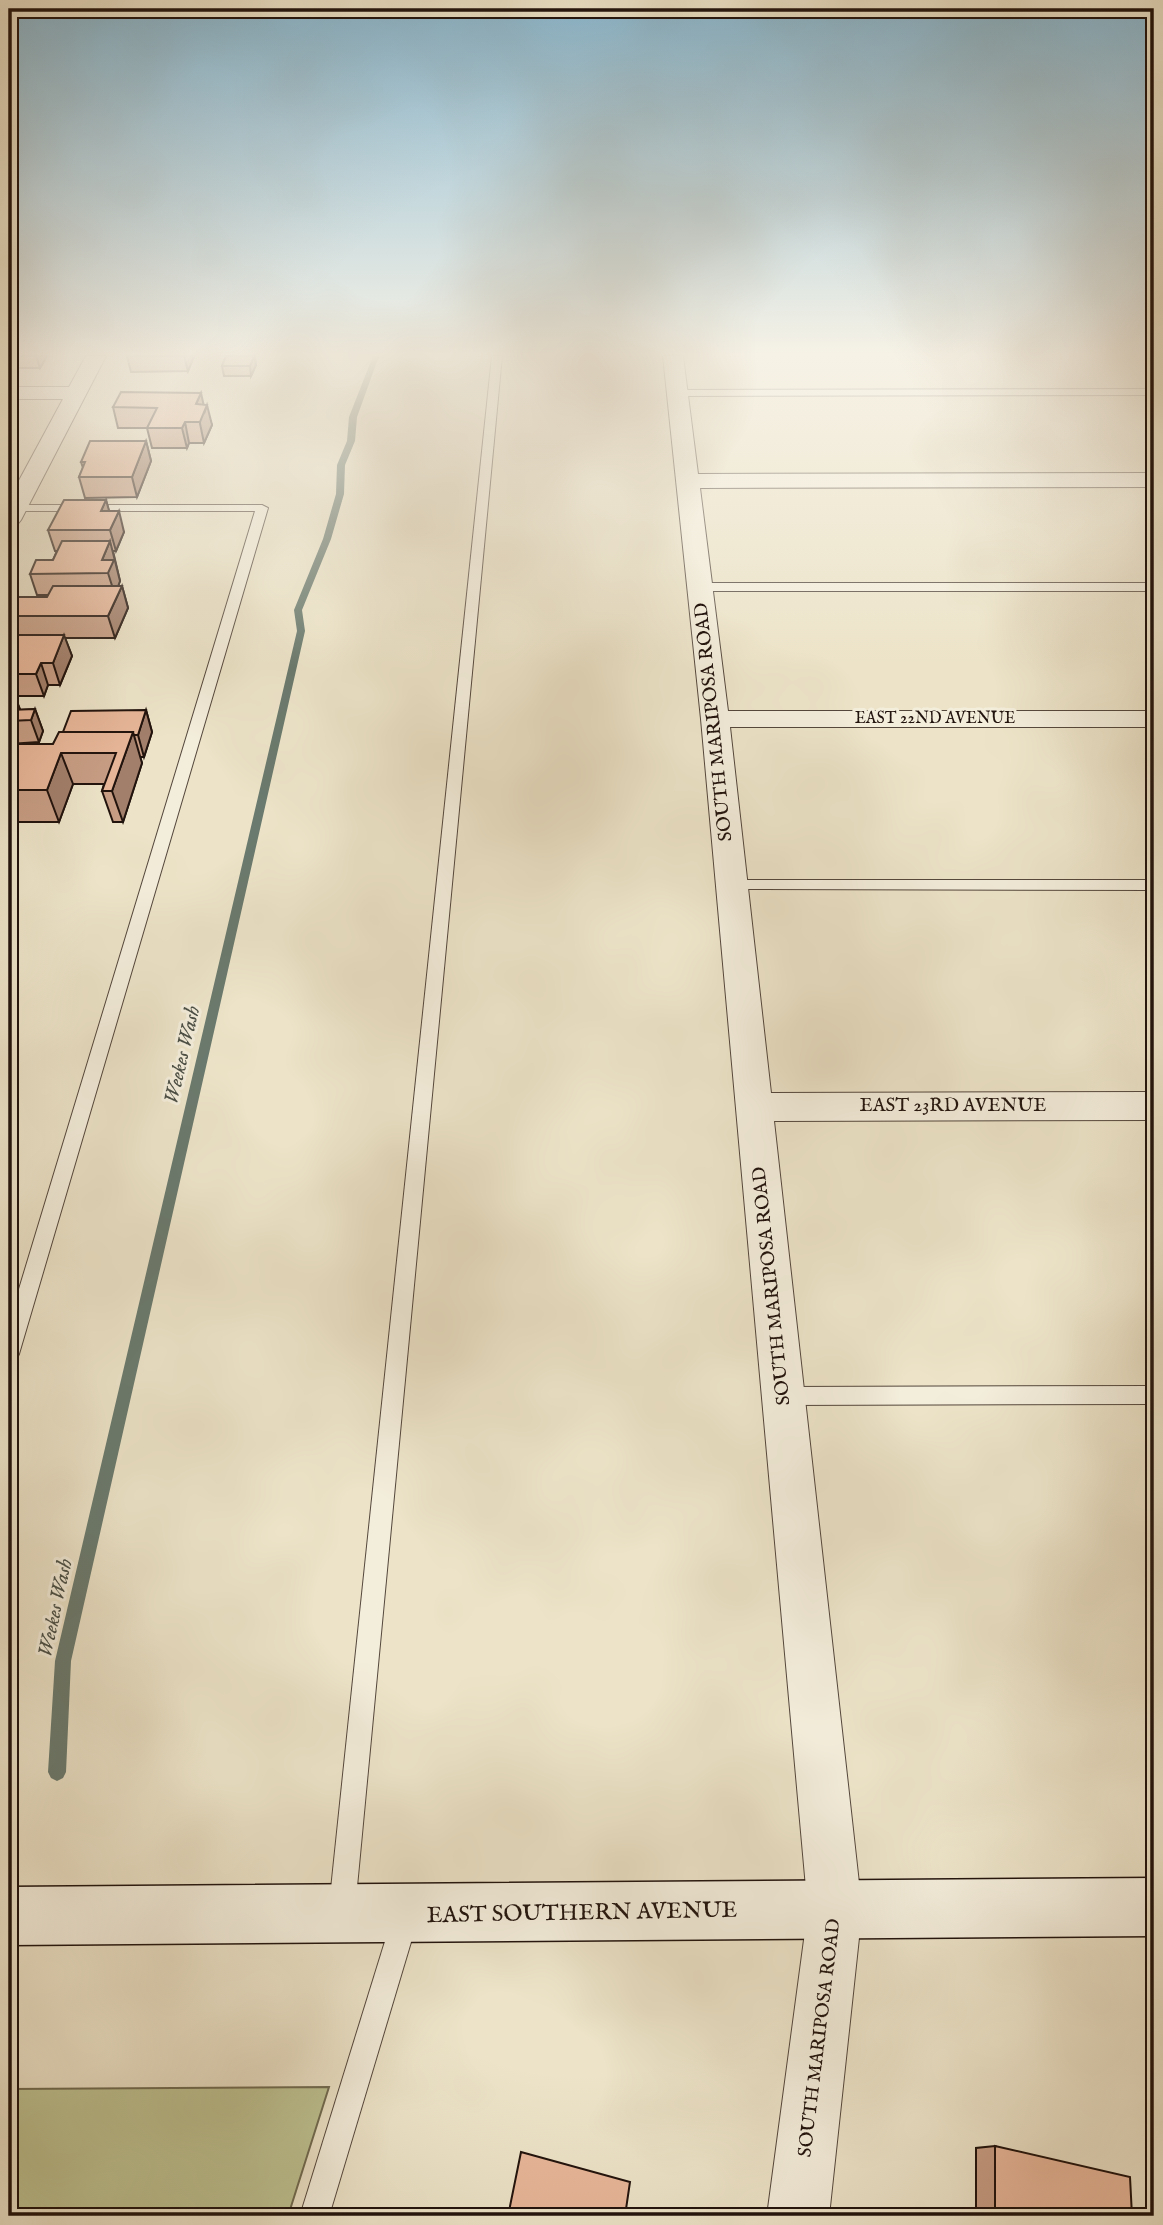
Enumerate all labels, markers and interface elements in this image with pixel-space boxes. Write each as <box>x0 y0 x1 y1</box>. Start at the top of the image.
street label: SOUTH MARIPOSA ROAD <box>690 601 738 843</box>
street label: EAST 22ND AVENUE <box>855 709 1015 729</box>
water label: Weekes Wash <box>159 1003 207 1107</box>
street label: EAST 23RD AVENUE <box>860 1094 1046 1118</box>
street label: SOUTH MARIPOSA ROAD <box>748 1165 796 1407</box>
water label: Weekes Wash <box>32 1556 80 1660</box>
street label: EAST SOUTHERN AVENUE <box>426 1896 738 1930</box>
street label: SOUTH MARIPOSA ROAD <box>793 1917 847 2159</box>

